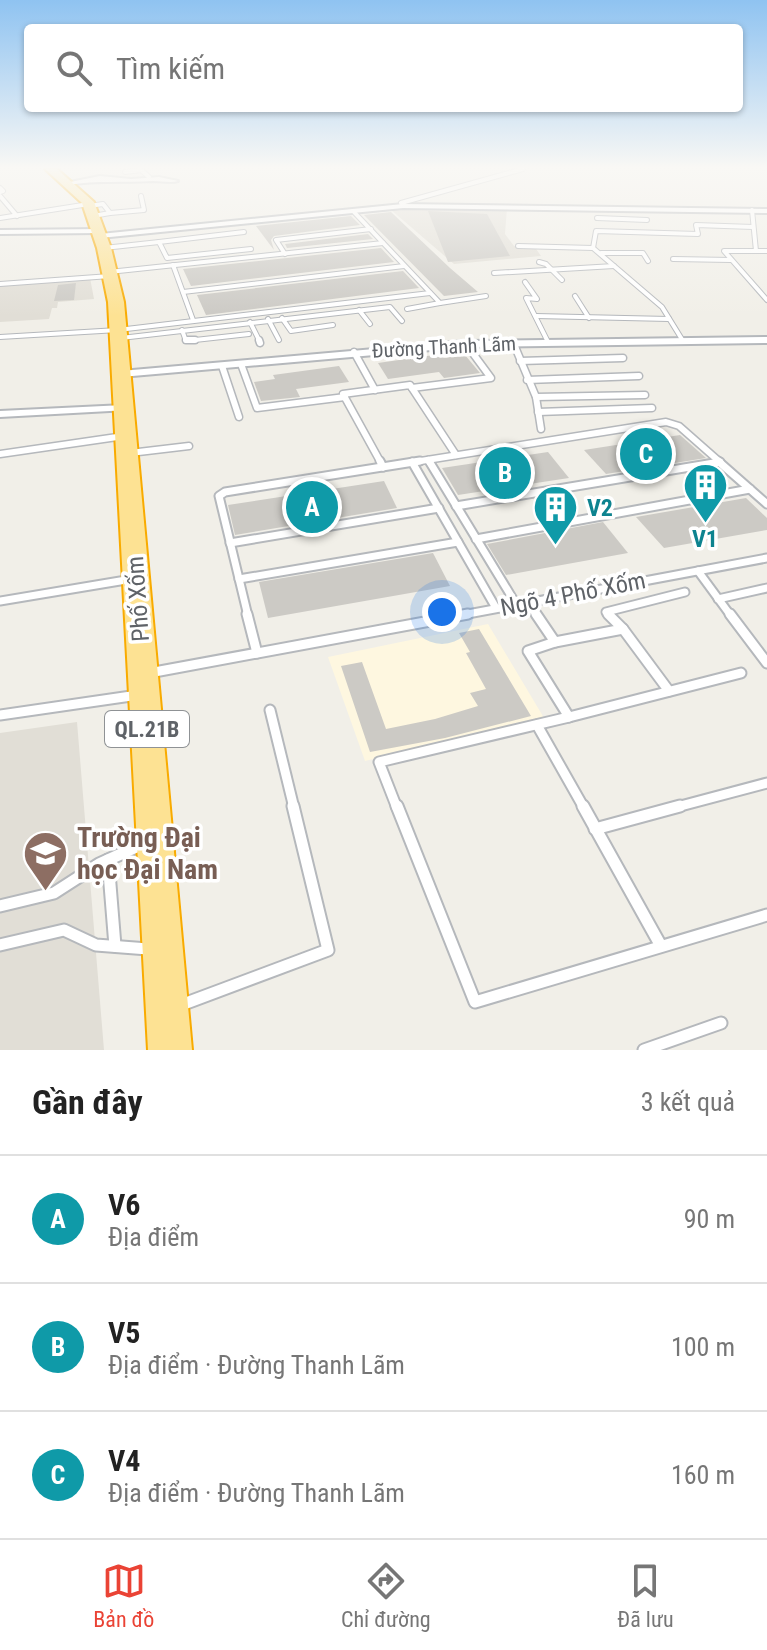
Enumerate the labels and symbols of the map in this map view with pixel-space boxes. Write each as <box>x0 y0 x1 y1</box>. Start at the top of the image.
street label: Đường Thanh Lãm <box>371 331 517 363</box>
pin: C <box>620 424 672 484</box>
pin: B <box>479 443 531 503</box>
building icon: V1 <box>681 461 729 524</box>
pin: A <box>286 477 338 537</box>
building icon: V2 <box>532 484 580 547</box>
place label: V2 <box>587 494 613 522</box>
place label: V1 <box>692 525 718 553</box>
street label: Phố Xốm <box>121 555 155 643</box>
street label: Ngõ 4 Phố Xốm <box>498 566 648 622</box>
your location <box>422 592 462 632</box>
road number: QL.21B <box>105 711 189 747</box>
place label: Trường Đại học Đại Nam <box>77 821 218 886</box>
school or university icon: Trường Đại học Đại Nam <box>22 829 70 892</box>

